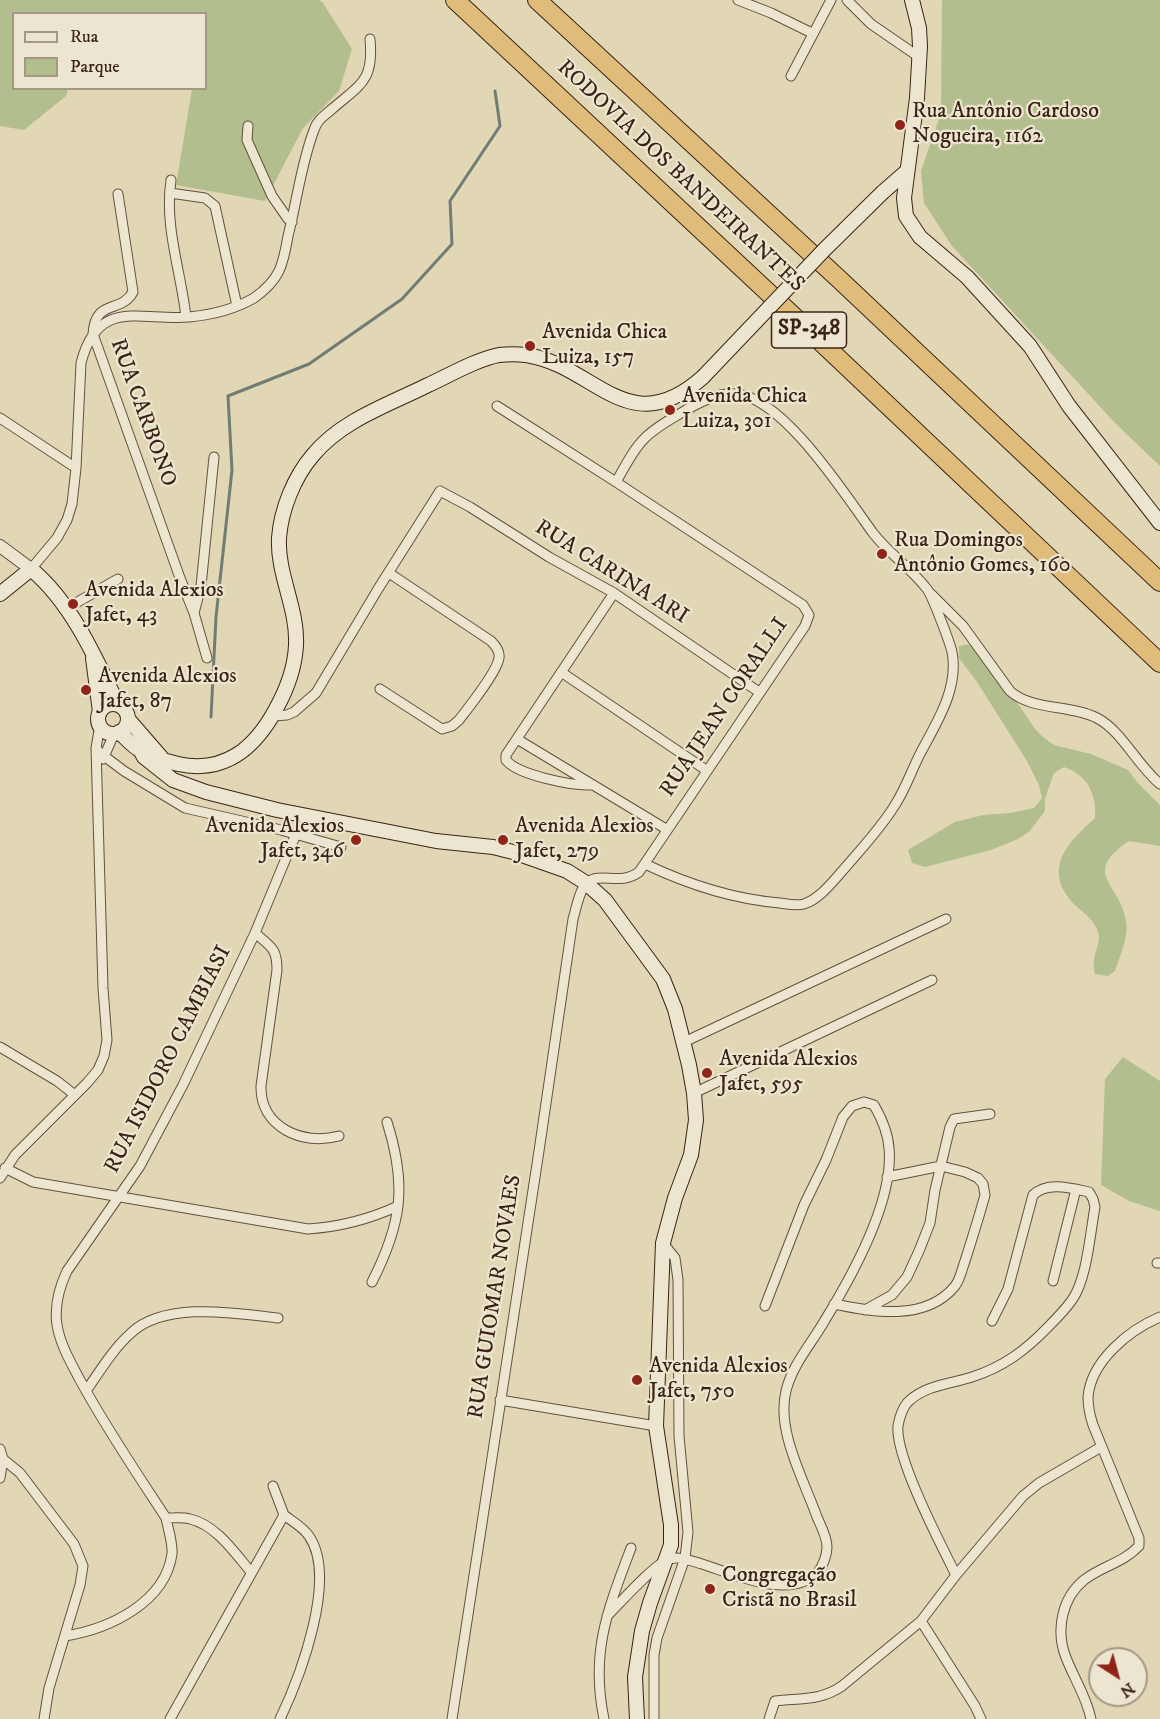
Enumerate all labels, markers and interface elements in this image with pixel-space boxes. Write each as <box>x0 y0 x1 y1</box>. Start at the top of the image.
legend <box>12 12 207 90</box>
text: Rua <box>70 26 98 48</box>
street label: RODOVIA DOS BANDEIRANTES <box>551 55 809 299</box>
text: Parque <box>70 56 120 78</box>
place label: Rua Antônio Cardoso Nogueira, 1162 <box>912 99 1099 150</box>
marker: Rua Antônio Cardoso Nogueira, 1162 <box>893 118 907 132</box>
road number: SP-348 <box>772 312 846 348</box>
place label: Avenida Chica Luiza, 157 <box>542 320 667 372</box>
street label: RUA CARBONO <box>103 335 181 491</box>
marker: Avenida Chica Luiza, 157 <box>523 339 537 353</box>
place label: Avenida Chica Luiza, 301 <box>682 384 807 436</box>
marker: Avenida Chica Luiza, 301 <box>663 403 677 417</box>
street label: RUA CARINA ARI <box>529 515 693 631</box>
place label: Rua Domingos Antônio Gomes, 160 <box>894 528 1071 580</box>
marker: Rua Domingos Antônio Gomes, 160 <box>875 547 889 561</box>
place label: Avenida Alexios Jafet, 43 <box>85 578 224 630</box>
marker: Avenida Alexios Jafet, 43 <box>66 597 80 611</box>
street label: RUA JEAN CORALLI <box>655 614 795 802</box>
place label: Avenida Alexios Jafet, 87 <box>98 664 237 716</box>
marker: Avenida Alexios Jafet, 87 <box>79 683 93 697</box>
place label: Avenida Alexios Jafet, 346 <box>205 814 344 866</box>
place label: Avenida Alexios Jafet, 279 <box>515 814 654 866</box>
marker: Avenida Alexios Jafet, 346 <box>349 833 363 847</box>
marker: Avenida Alexios Jafet, 279 <box>496 833 510 847</box>
street label: RUA ISIDORO CAMBIASI <box>100 942 238 1178</box>
place label: Avenida Alexios Jafet, 595 <box>719 1047 858 1098</box>
marker: Avenida Alexios Jafet, 595 <box>700 1066 714 1080</box>
street label: RUA GUIOMAR NOVAES <box>464 1173 528 1421</box>
place label: Avenida Alexios Jafet, 750 <box>649 1354 788 1406</box>
marker: Avenida Alexios Jafet, 750 <box>630 1373 644 1387</box>
place label: Congregação Cristã no Brasil <box>722 1563 857 1615</box>
marker: Congregação Cristã no Brasil <box>703 1582 717 1596</box>
north arrow <box>1088 1647 1148 1707</box>
text: N <box>1116 1678 1139 1702</box>

